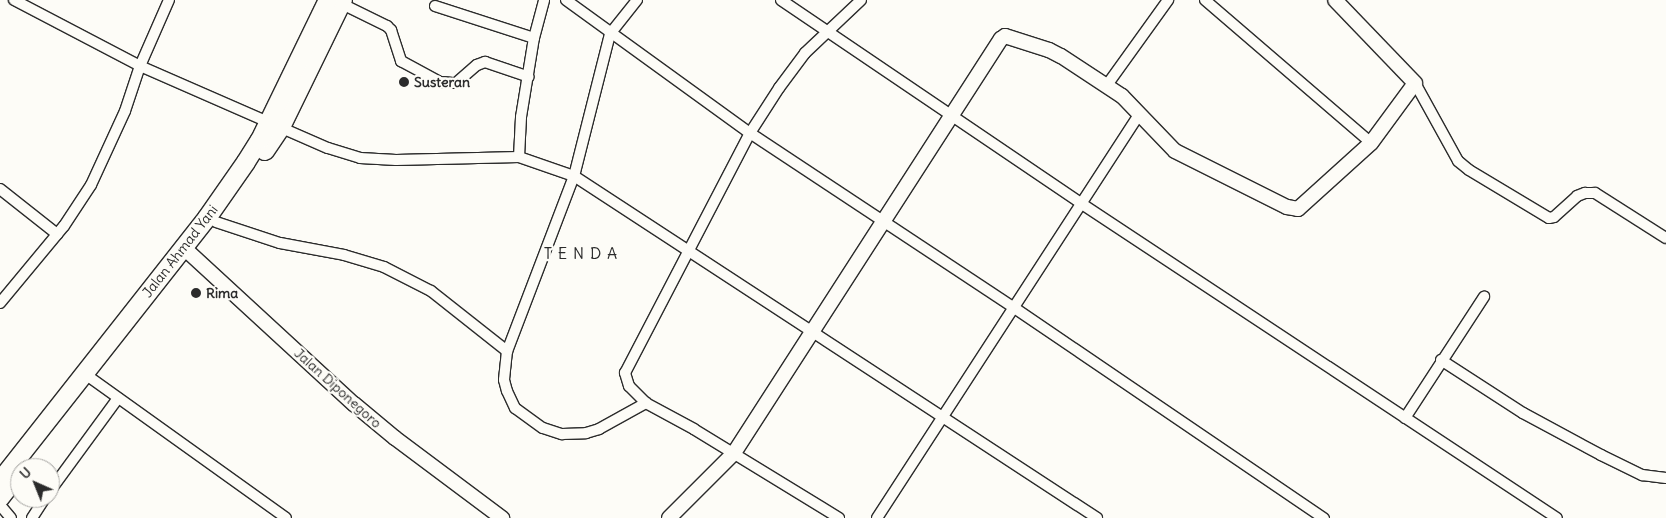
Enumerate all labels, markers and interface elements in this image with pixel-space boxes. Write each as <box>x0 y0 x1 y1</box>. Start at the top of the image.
place label: Susteran <box>414 74 470 90</box>
marker: Susteran <box>398 76 410 88</box>
street label: Jalan Ahmad Yani <box>139 201 221 301</box>
district label: T E N D A <box>543 243 619 263</box>
place label: Rima <box>206 285 238 301</box>
marker: Rima <box>190 287 202 299</box>
street label: Jalan Diponegoro <box>291 345 385 431</box>
north arrow <box>10 458 60 508</box>
text: U <box>16 463 35 483</box>

